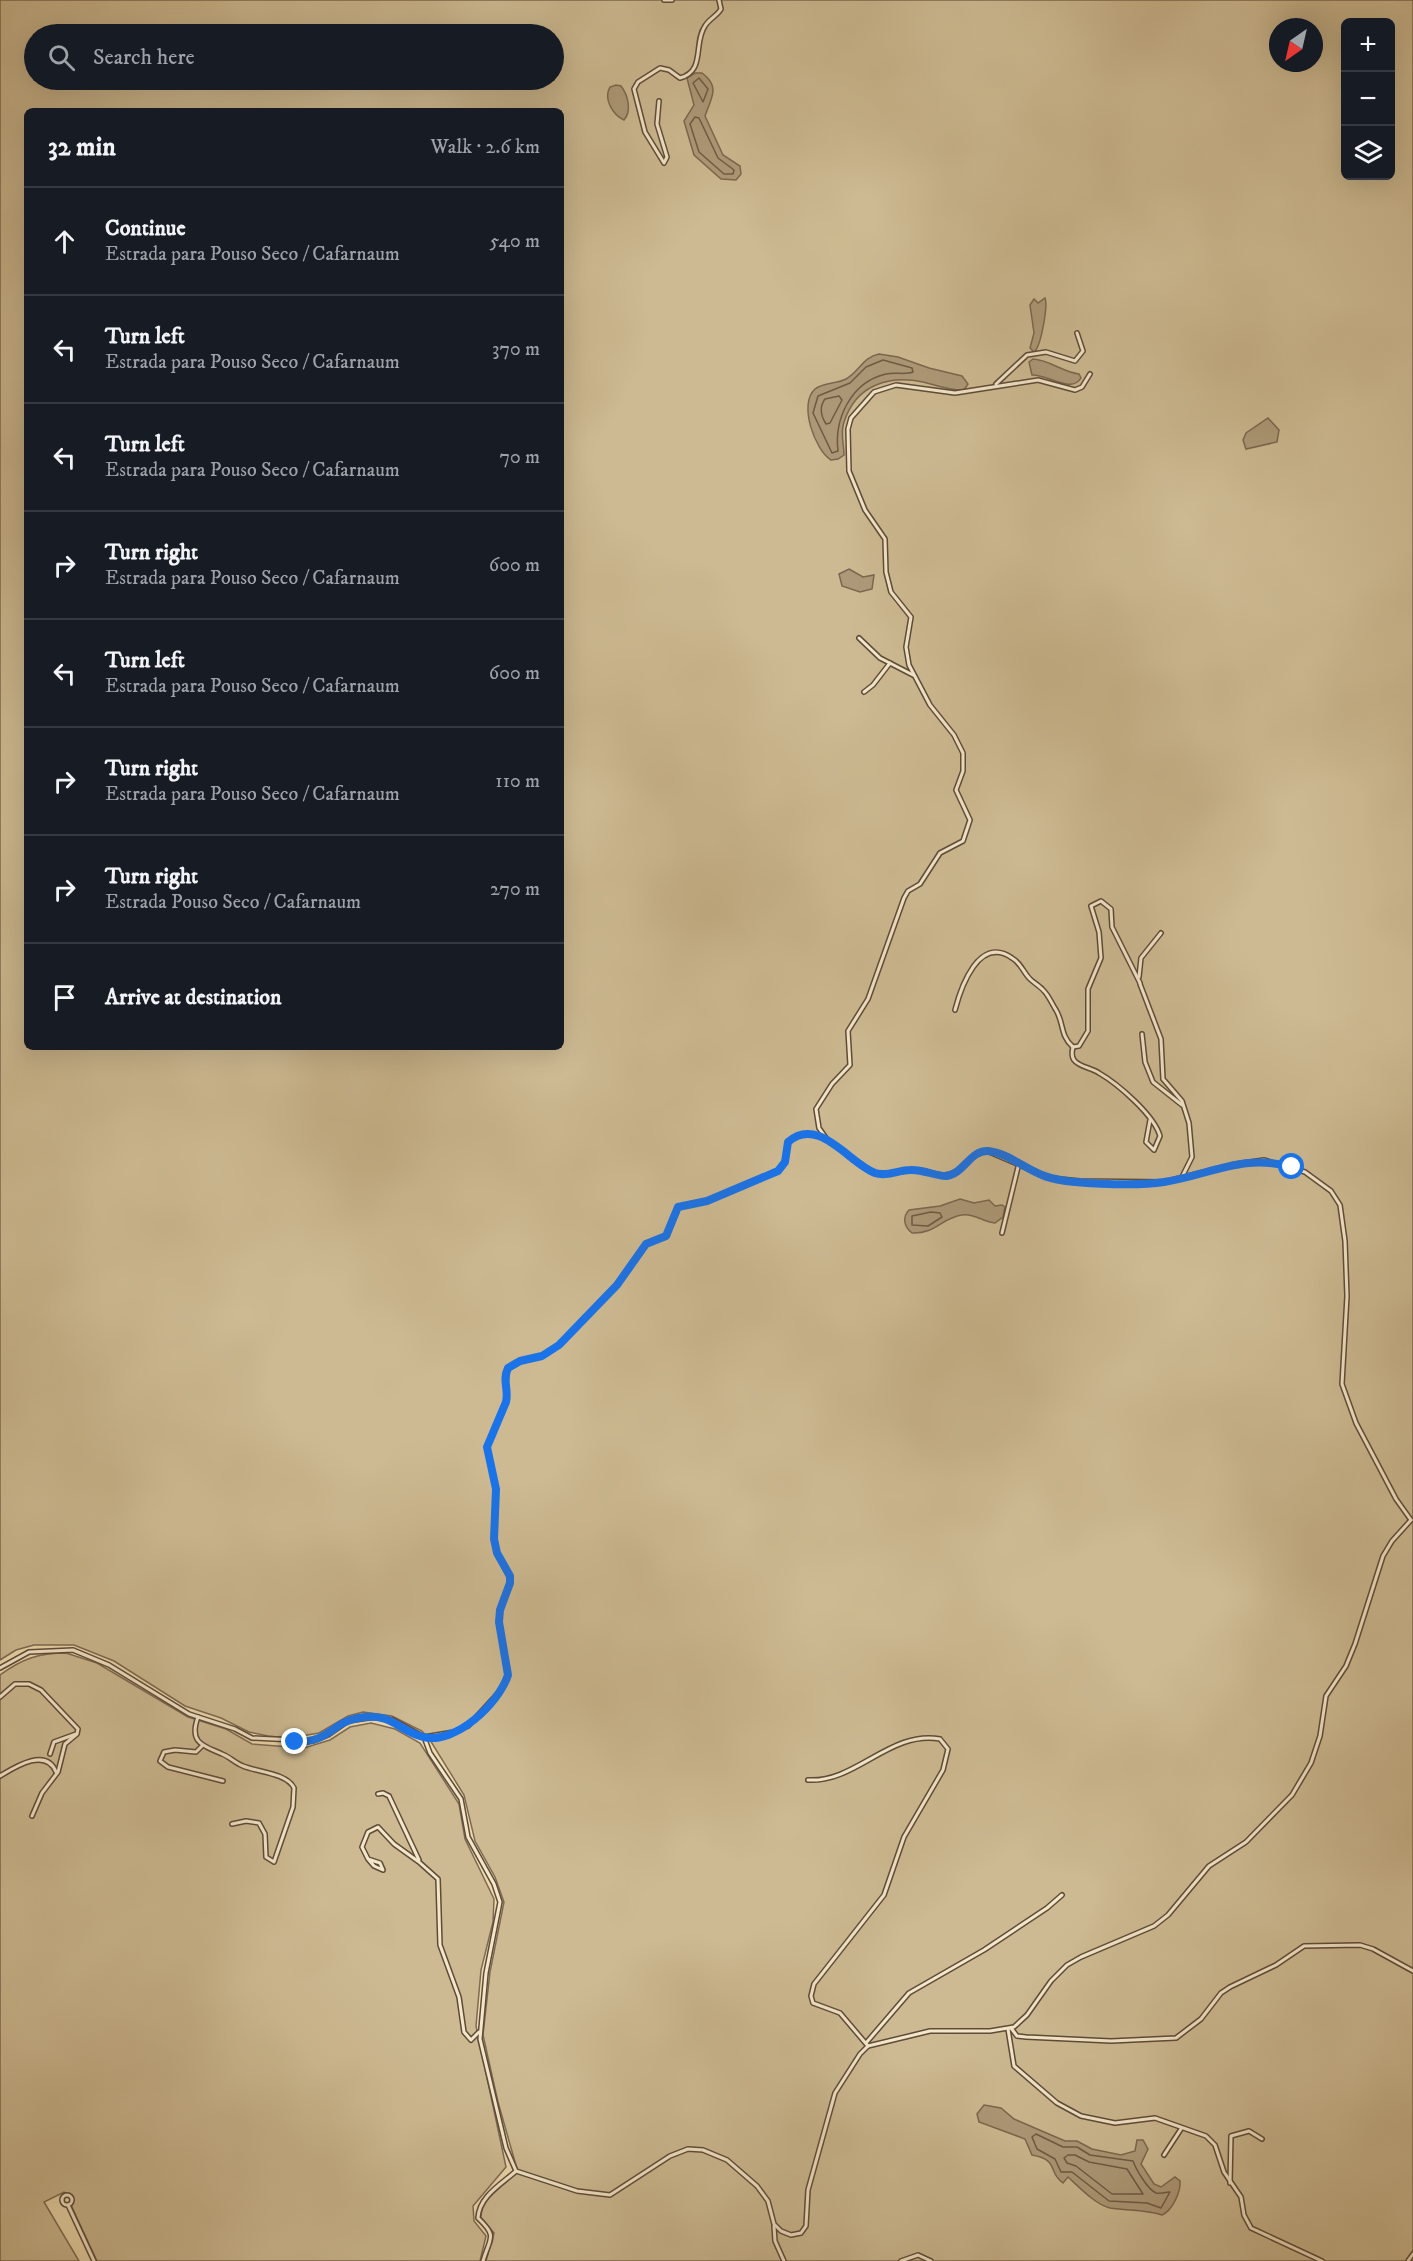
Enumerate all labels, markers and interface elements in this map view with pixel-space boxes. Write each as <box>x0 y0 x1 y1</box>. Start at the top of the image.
north arrow <box>1269 18 1323 72</box>
map controls <box>1341 18 1395 180</box>
button: + <box>1341 18 1395 72</box>
search box <box>24 24 564 90</box>
icon: search <box>45 41 78 74</box>
text: Search here <box>93 44 195 71</box>
button: − <box>1341 72 1395 126</box>
button: layers <box>1341 126 1395 180</box>
text: 32 min <box>48 131 116 164</box>
text: Walk · 2.6 km <box>431 135 540 160</box>
text: Continue <box>105 215 186 242</box>
icon: ahead <box>48 225 81 258</box>
text: 540 m <box>490 229 540 254</box>
text: Estrada para Pouso Seco / Cafarnaum <box>105 242 400 267</box>
text: Turn left <box>105 323 185 350</box>
icon: left <box>48 333 81 366</box>
text: 370 m <box>492 337 540 362</box>
text: Estrada para Pouso Seco / Cafarnaum <box>105 350 400 375</box>
text: Turn left <box>105 431 185 458</box>
icon: left <box>48 441 81 474</box>
text: 70 m <box>499 445 540 470</box>
text: Estrada para Pouso Seco / Cafarnaum <box>105 458 400 483</box>
text: Turn right <box>105 539 198 566</box>
icon: right <box>48 549 81 582</box>
text: 600 m <box>489 553 540 578</box>
text: Estrada para Pouso Seco / Cafarnaum <box>105 566 400 591</box>
text: Turn left <box>105 647 185 674</box>
icon: left <box>48 657 81 690</box>
text: 600 m <box>489 661 540 686</box>
text: Estrada para Pouso Seco / Cafarnaum <box>105 674 400 699</box>
text: Turn right <box>105 755 198 782</box>
icon: right <box>48 765 81 798</box>
text: 110 m <box>495 769 540 794</box>
text: Estrada para Pouso Seco / Cafarnaum <box>105 782 400 807</box>
text: Turn right <box>105 863 198 890</box>
icon: right <box>48 873 81 906</box>
text: 270 m <box>490 877 540 902</box>
text: Estrada Pouso Seco / Cafarnaum <box>105 890 361 915</box>
icon: arrive <box>48 981 81 1014</box>
text: Arrive at destination <box>105 984 282 1011</box>
route start <box>1278 1153 1304 1179</box>
route end <box>281 1728 307 1754</box>

